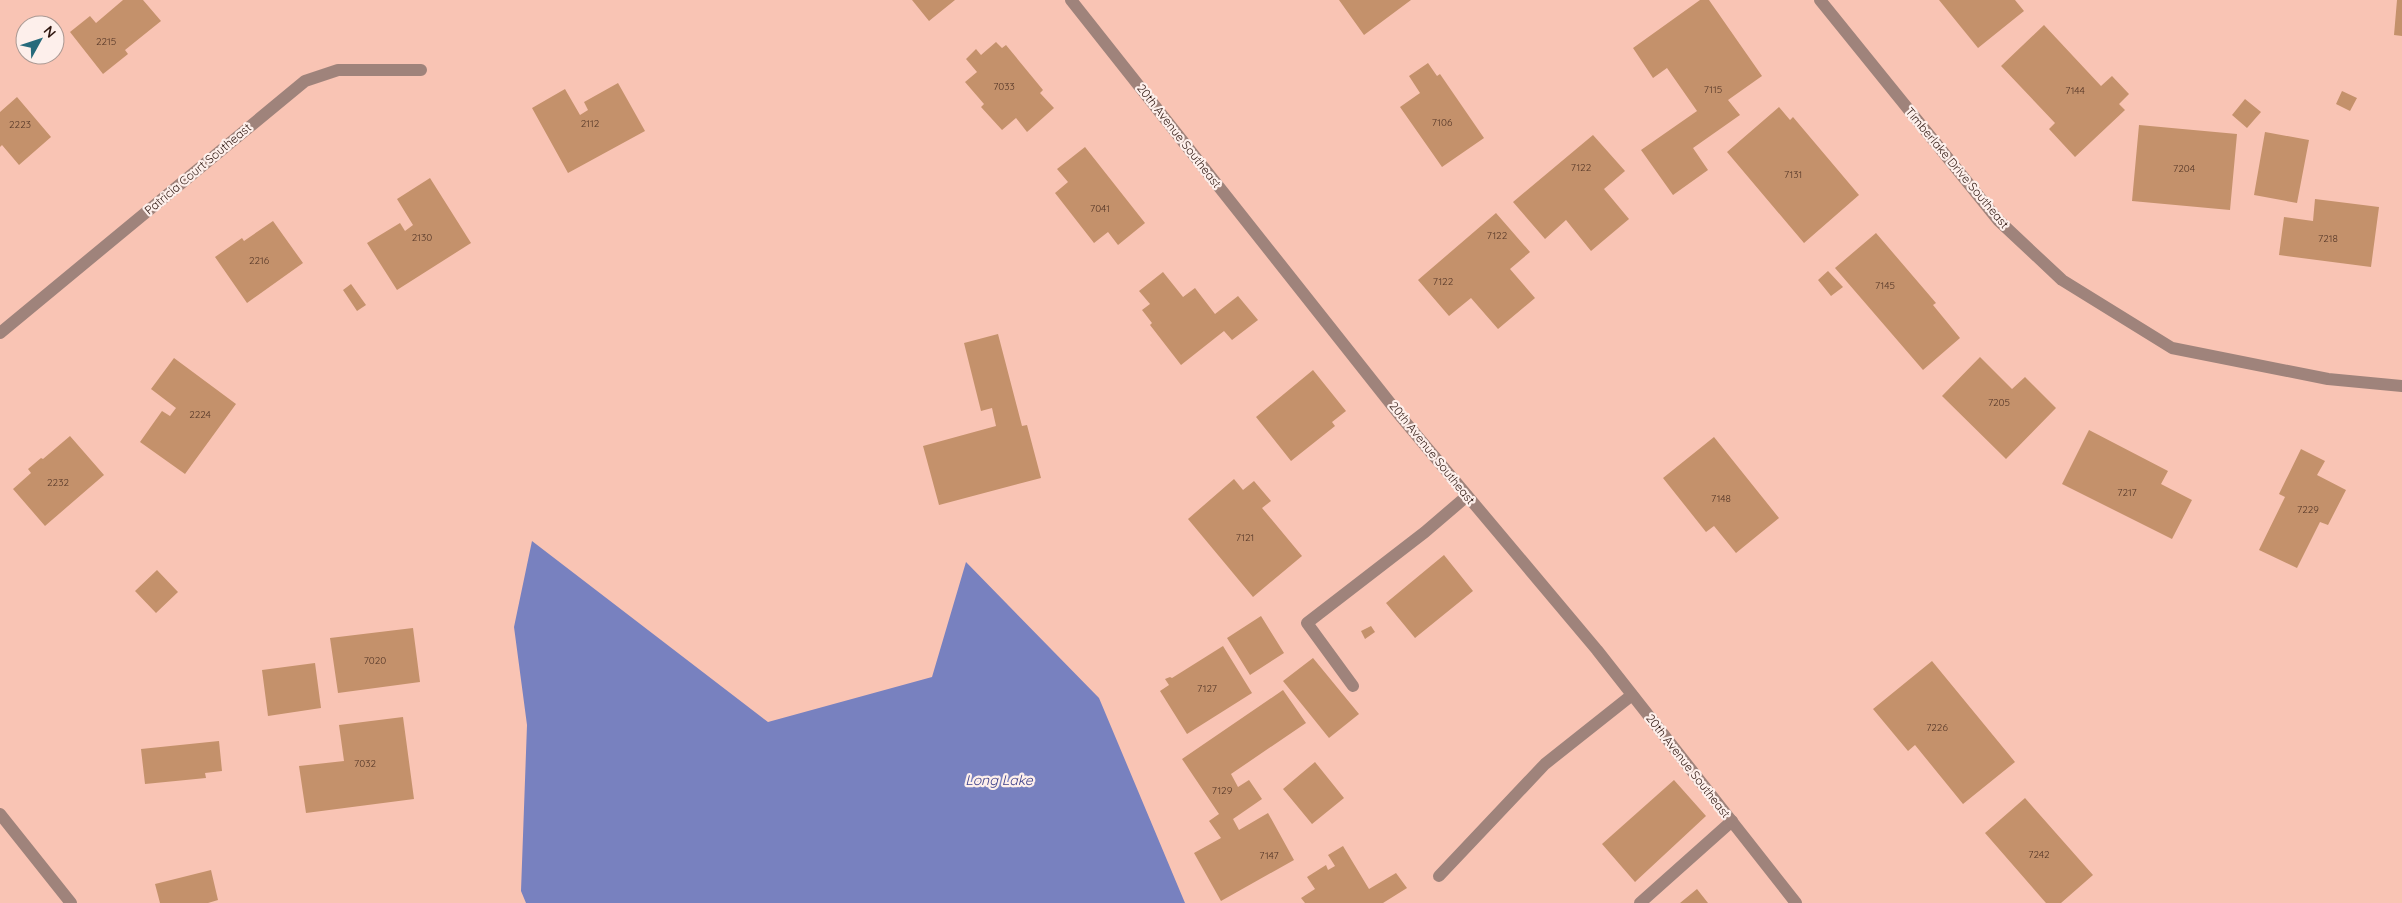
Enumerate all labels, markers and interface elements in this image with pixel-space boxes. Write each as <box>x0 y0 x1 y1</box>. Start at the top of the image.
north arrow <box>15 15 65 65</box>
text: N <box>40 22 60 41</box>
house number: 2215 <box>96 35 116 48</box>
house number: 7033 <box>993 80 1015 93</box>
street label: 20th Avenue Southeast <box>1134 81 1225 191</box>
house number: 7115 <box>1704 83 1722 96</box>
house number: 7144 <box>2065 84 2085 97</box>
street label: Timberlake Drive Southeast <box>1902 104 2012 231</box>
house number: 7106 <box>1432 116 1453 129</box>
house number: 2112 <box>581 117 600 130</box>
house number: 2223 <box>9 118 31 131</box>
street label: Patricia Court Southeast <box>141 120 254 218</box>
house number: 7122 <box>1571 161 1592 174</box>
house number: 7204 <box>2173 162 2195 175</box>
house number: 7131 <box>1784 168 1802 181</box>
house number: 7041 <box>1090 202 1110 215</box>
house number: 7122 <box>1487 229 1508 242</box>
house number: 2130 <box>412 231 432 244</box>
house number: 7218 <box>2318 232 2338 245</box>
house number: 2216 <box>249 254 270 267</box>
house number: 7122 <box>1433 275 1454 288</box>
house number: 7145 <box>1875 279 1895 292</box>
house number: 7205 <box>1988 396 2010 409</box>
street label: 20th Avenue Southeast <box>1386 398 1478 507</box>
house number: 2224 <box>189 408 211 421</box>
house number: 2232 <box>47 476 69 489</box>
house number: 7217 <box>2117 486 2137 499</box>
house number: 7148 <box>1711 492 1731 505</box>
house number: 7229 <box>2297 503 2319 516</box>
house number: 7121 <box>1236 531 1254 544</box>
house number: 7020 <box>364 654 386 667</box>
house number: 7127 <box>1197 682 1217 695</box>
street label: 20th Avenue Southeast <box>1643 711 1734 821</box>
house number: 7226 <box>1926 721 1948 734</box>
house number: 7032 <box>354 757 376 770</box>
water label: Long Lake <box>965 771 1034 789</box>
house number: 7129 <box>1212 784 1233 797</box>
house number: 7242 <box>2028 848 2050 861</box>
house number: 7147 <box>1259 849 1279 862</box>

